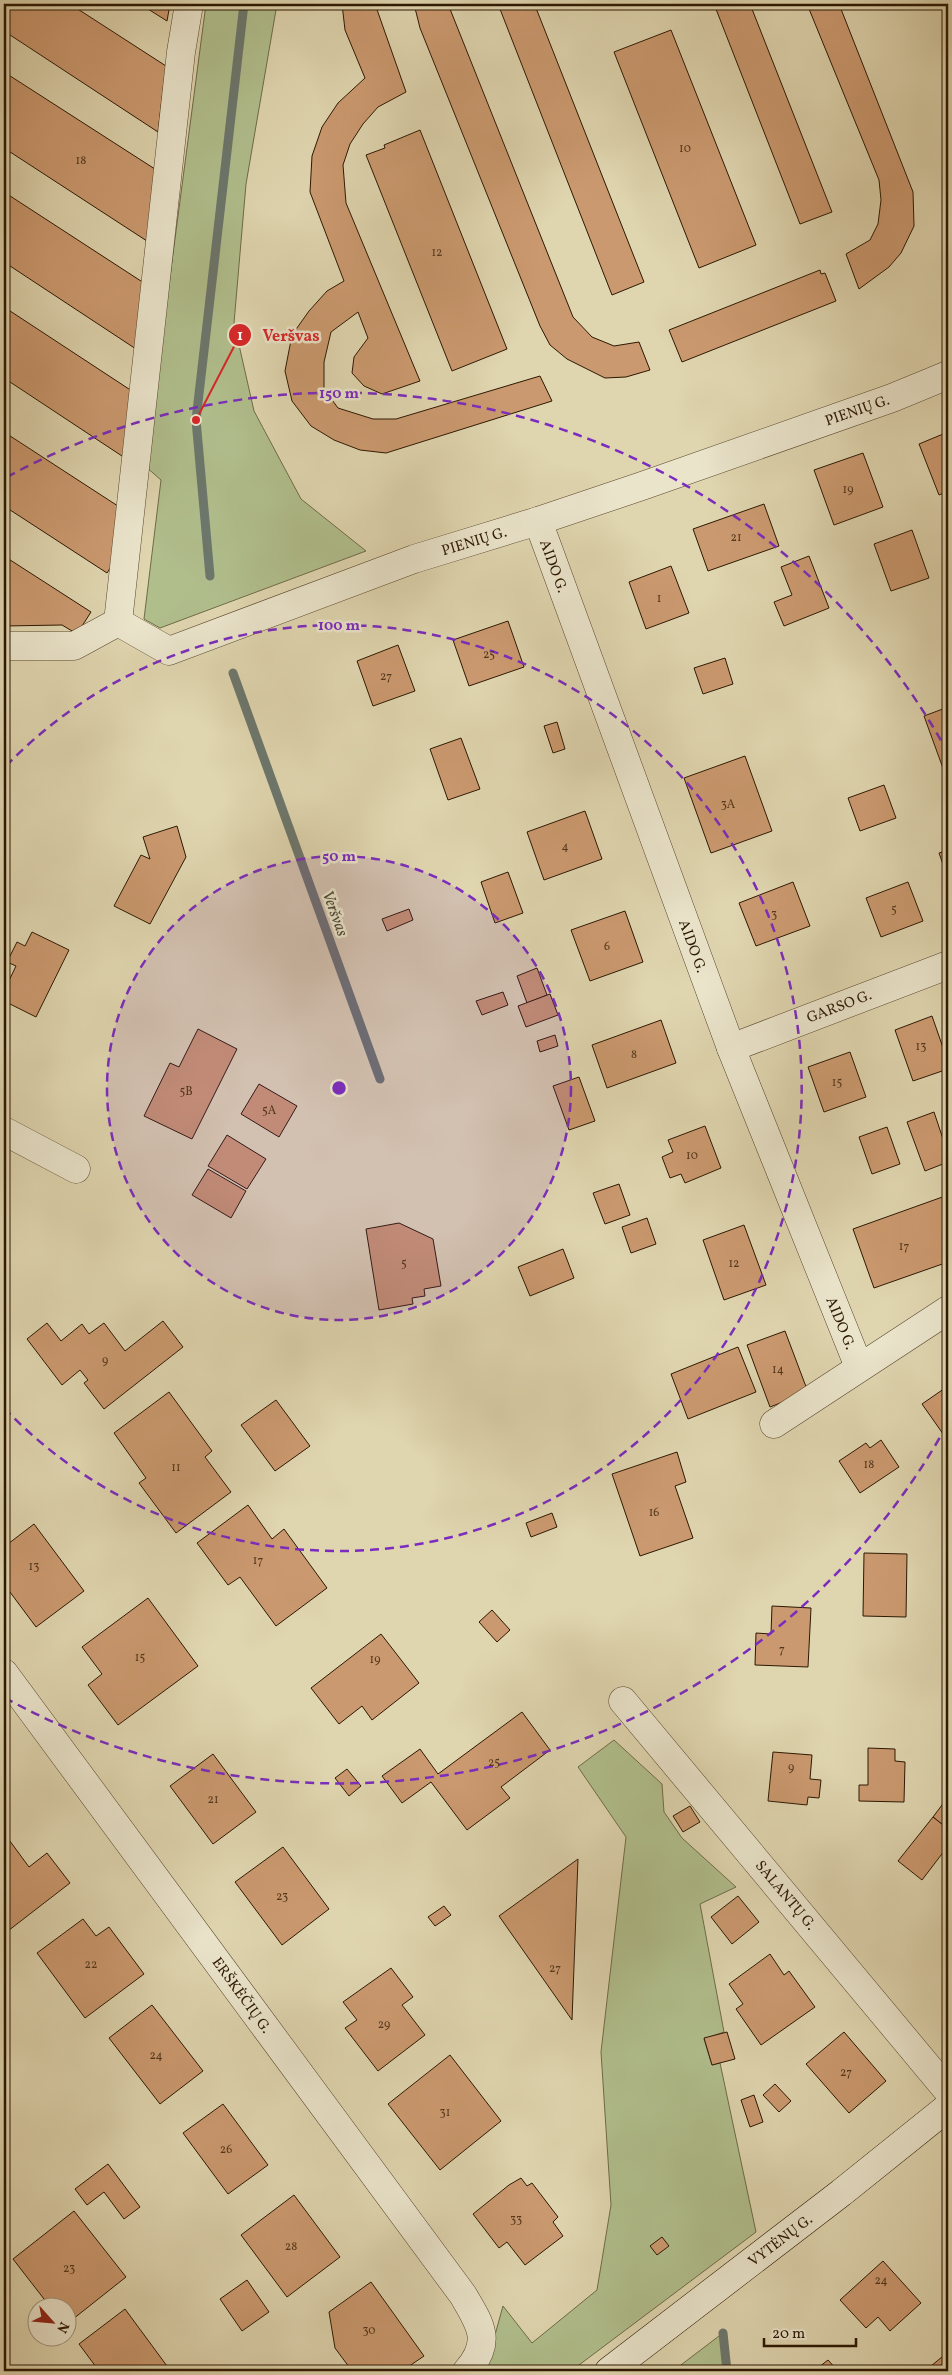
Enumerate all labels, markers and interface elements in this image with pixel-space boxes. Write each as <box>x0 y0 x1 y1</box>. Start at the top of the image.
house number: 10 <box>679 141 691 157</box>
house number: 18 <box>76 153 86 169</box>
house number: 12 <box>431 245 443 261</box>
callout: Veršvas <box>227 319 329 350</box>
text: 1 <box>237 326 243 347</box>
text: Veršvas <box>262 326 320 348</box>
text: 150 m <box>319 384 359 405</box>
street label: PIENIŲ G. <box>822 391 893 432</box>
house number: 19 <box>843 482 853 498</box>
street label: PIENIŲ G. <box>439 523 510 562</box>
house number: 21 <box>730 530 742 546</box>
street label: AIDO G. <box>533 537 572 596</box>
house number: 1 <box>657 591 661 607</box>
text: 100 m <box>318 616 361 637</box>
house number: 25 <box>483 647 495 663</box>
house number: 27 <box>380 669 392 685</box>
house number: 3A <box>721 797 736 813</box>
house number: 4 <box>561 839 569 855</box>
text: 50 m <box>322 847 356 868</box>
water label: Veršvas <box>316 888 353 940</box>
house number: 5 <box>891 902 897 918</box>
house number: 3 <box>771 907 777 923</box>
street label: AIDO G. <box>672 917 711 976</box>
house number: 6 <box>604 939 610 955</box>
street label: GARSO G. <box>804 985 875 1029</box>
house number: 13 <box>916 1039 926 1055</box>
house number: 8 <box>631 1047 637 1063</box>
house number: 15 <box>832 1075 842 1091</box>
centre of rings <box>330 1079 348 1097</box>
house number: 5B <box>179 1084 193 1100</box>
house number: 5A <box>262 1103 277 1119</box>
house number: 10 <box>686 1148 698 1164</box>
house number: 17 <box>899 1239 909 1255</box>
house number: 5 <box>401 1256 407 1272</box>
house number: 12 <box>728 1256 740 1272</box>
street label: AIDO G. <box>820 1294 860 1353</box>
house number: 9 <box>102 1353 108 1369</box>
house number: 14 <box>772 1362 784 1378</box>
house number: 18 <box>864 1457 874 1473</box>
house number: 11 <box>171 1460 181 1476</box>
house number: 16 <box>649 1505 659 1521</box>
house number: 17 <box>253 1553 263 1569</box>
house number: 13 <box>29 1559 39 1575</box>
house number: 7 <box>779 1642 785 1658</box>
house number: 15 <box>135 1650 145 1666</box>
house number: 19 <box>370 1652 380 1668</box>
house number: 25 <box>488 1755 500 1771</box>
house number: 9 <box>788 1760 794 1776</box>
house number: 21 <box>207 1792 219 1808</box>
street label: SALANTŲ G. <box>749 1857 820 1935</box>
house number: 23 <box>276 1889 288 1905</box>
street label: ERŠKĖČIŲ G. <box>206 1954 276 2038</box>
house number: 22 <box>85 1957 97 1973</box>
house number: 27 <box>549 1961 561 1977</box>
house number: 29 <box>378 2017 390 2033</box>
house number: 24 <box>149 2048 163 2064</box>
house number: 27 <box>840 2065 852 2081</box>
house number: 31 <box>440 2105 450 2121</box>
house number: 26 <box>220 2142 232 2158</box>
street label: VYTĖNŲ G. <box>744 2210 818 2272</box>
house number: 33 <box>510 2212 522 2228</box>
house number: 28 <box>285 2239 297 2255</box>
house number: 23 <box>63 2261 75 2277</box>
house number: 24 <box>874 2273 888 2289</box>
north arrow <box>28 2298 78 2348</box>
scale bar <box>764 2315 857 2347</box>
text: N <box>51 2318 73 2336</box>
house number: 30 <box>362 2323 376 2339</box>
text: 20 m <box>772 2324 805 2345</box>

